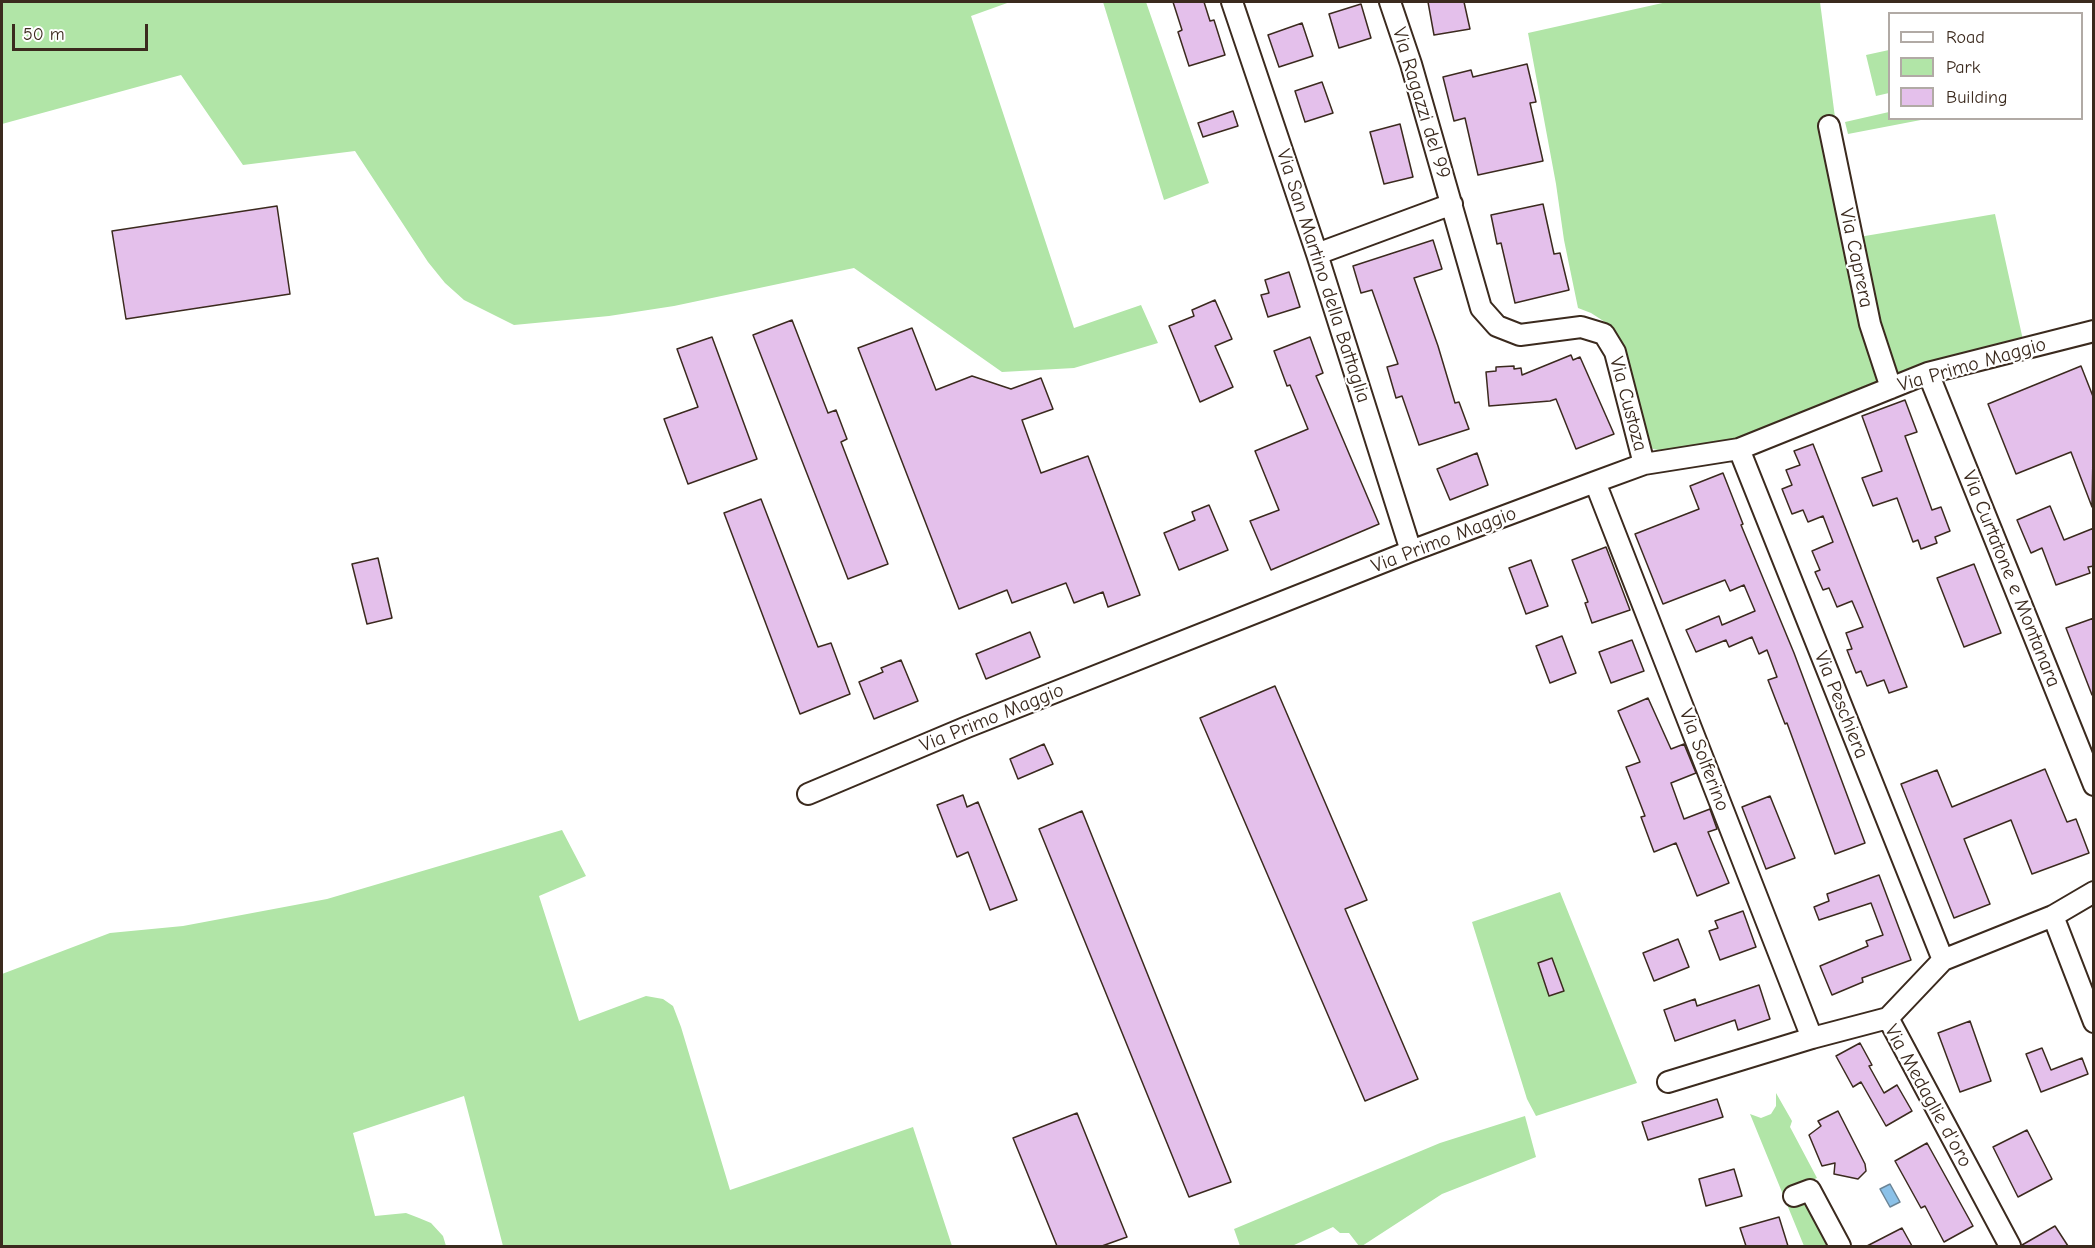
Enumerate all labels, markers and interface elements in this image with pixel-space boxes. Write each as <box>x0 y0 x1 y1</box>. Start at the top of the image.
scale bar <box>15 12 152 50</box>
legend <box>1888 12 2083 120</box>
text: 50 m <box>23 24 65 45</box>
street label: Via Ragazzi del 99 <box>1387 25 1455 181</box>
text: Road <box>1946 27 1985 48</box>
text: Park <box>1946 57 1980 78</box>
text: Building <box>1946 87 2008 108</box>
street label: Via San Martino della Battaglia <box>1271 146 1375 406</box>
street label: Via Caprera <box>1834 206 1878 310</box>
street label: Via Primo Maggio <box>1895 332 2049 398</box>
street label: Via Custoza <box>1604 354 1652 454</box>
street label: Via Curtatone e Montanara <box>1957 467 2065 691</box>
street label: Via Primo Maggio <box>1368 501 1520 579</box>
street label: Via Peschiera <box>1809 648 1873 762</box>
street label: Via Primo Maggio <box>917 678 1067 758</box>
street label: Via Solferino <box>1674 705 1734 815</box>
street label: Via Medaglie d'oro <box>1879 1020 1977 1172</box>

